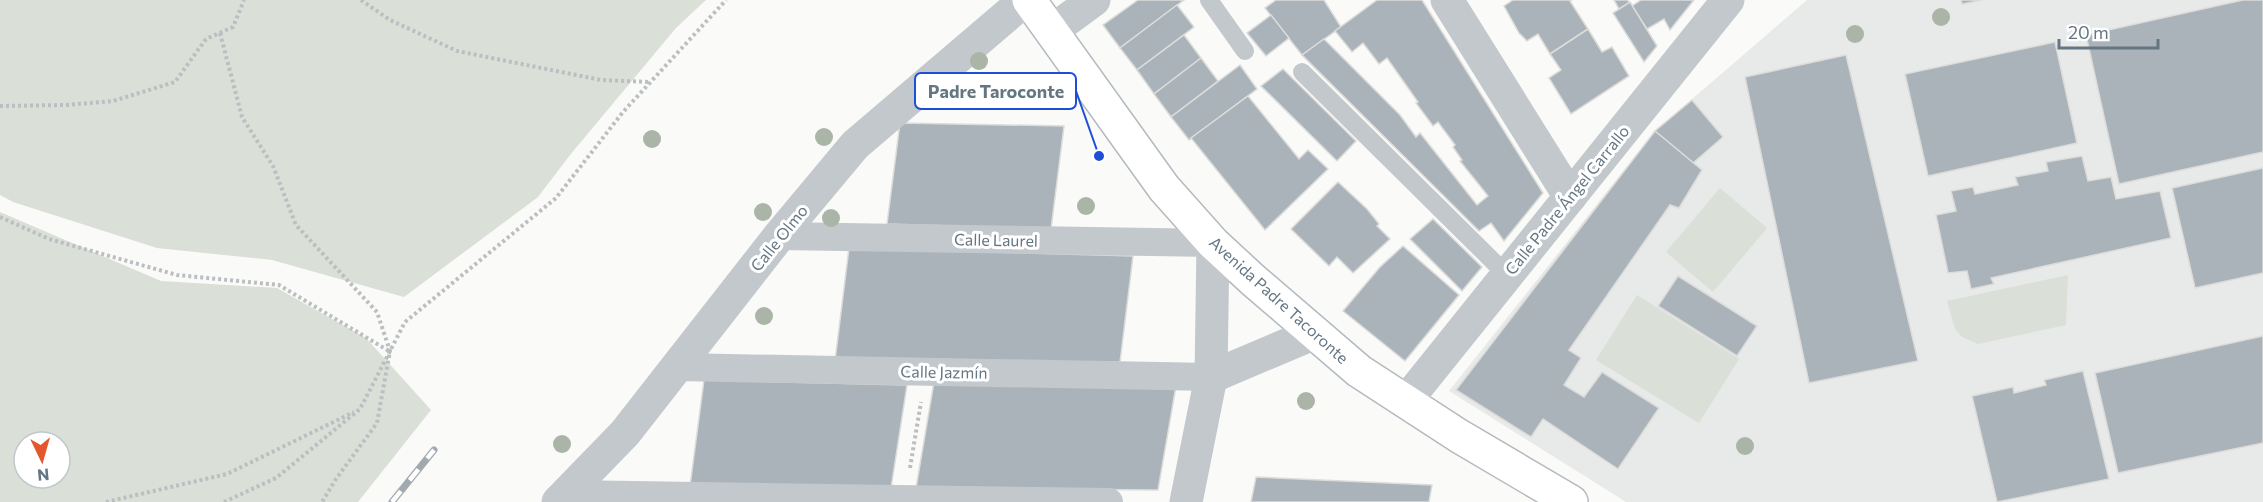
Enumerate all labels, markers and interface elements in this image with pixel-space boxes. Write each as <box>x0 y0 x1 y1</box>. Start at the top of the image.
scale bar <box>2059 12 2158 50</box>
text: 20 m <box>2068 21 2109 43</box>
callout: Padre Taroconte <box>915 73 1076 109</box>
text: Padre Taroconte <box>928 80 1064 102</box>
street label: Calle Padre Ángel Carrallo <box>1501 121 1633 278</box>
street label: Calle Olmo <box>746 201 811 275</box>
street label: Calle Laurel <box>954 229 1038 250</box>
street label: Avenida Padre Tacoronte <box>1206 232 1353 367</box>
street label: Calle Jazmín <box>900 361 988 382</box>
north arrow <box>12 430 72 490</box>
text: N <box>37 465 50 485</box>

